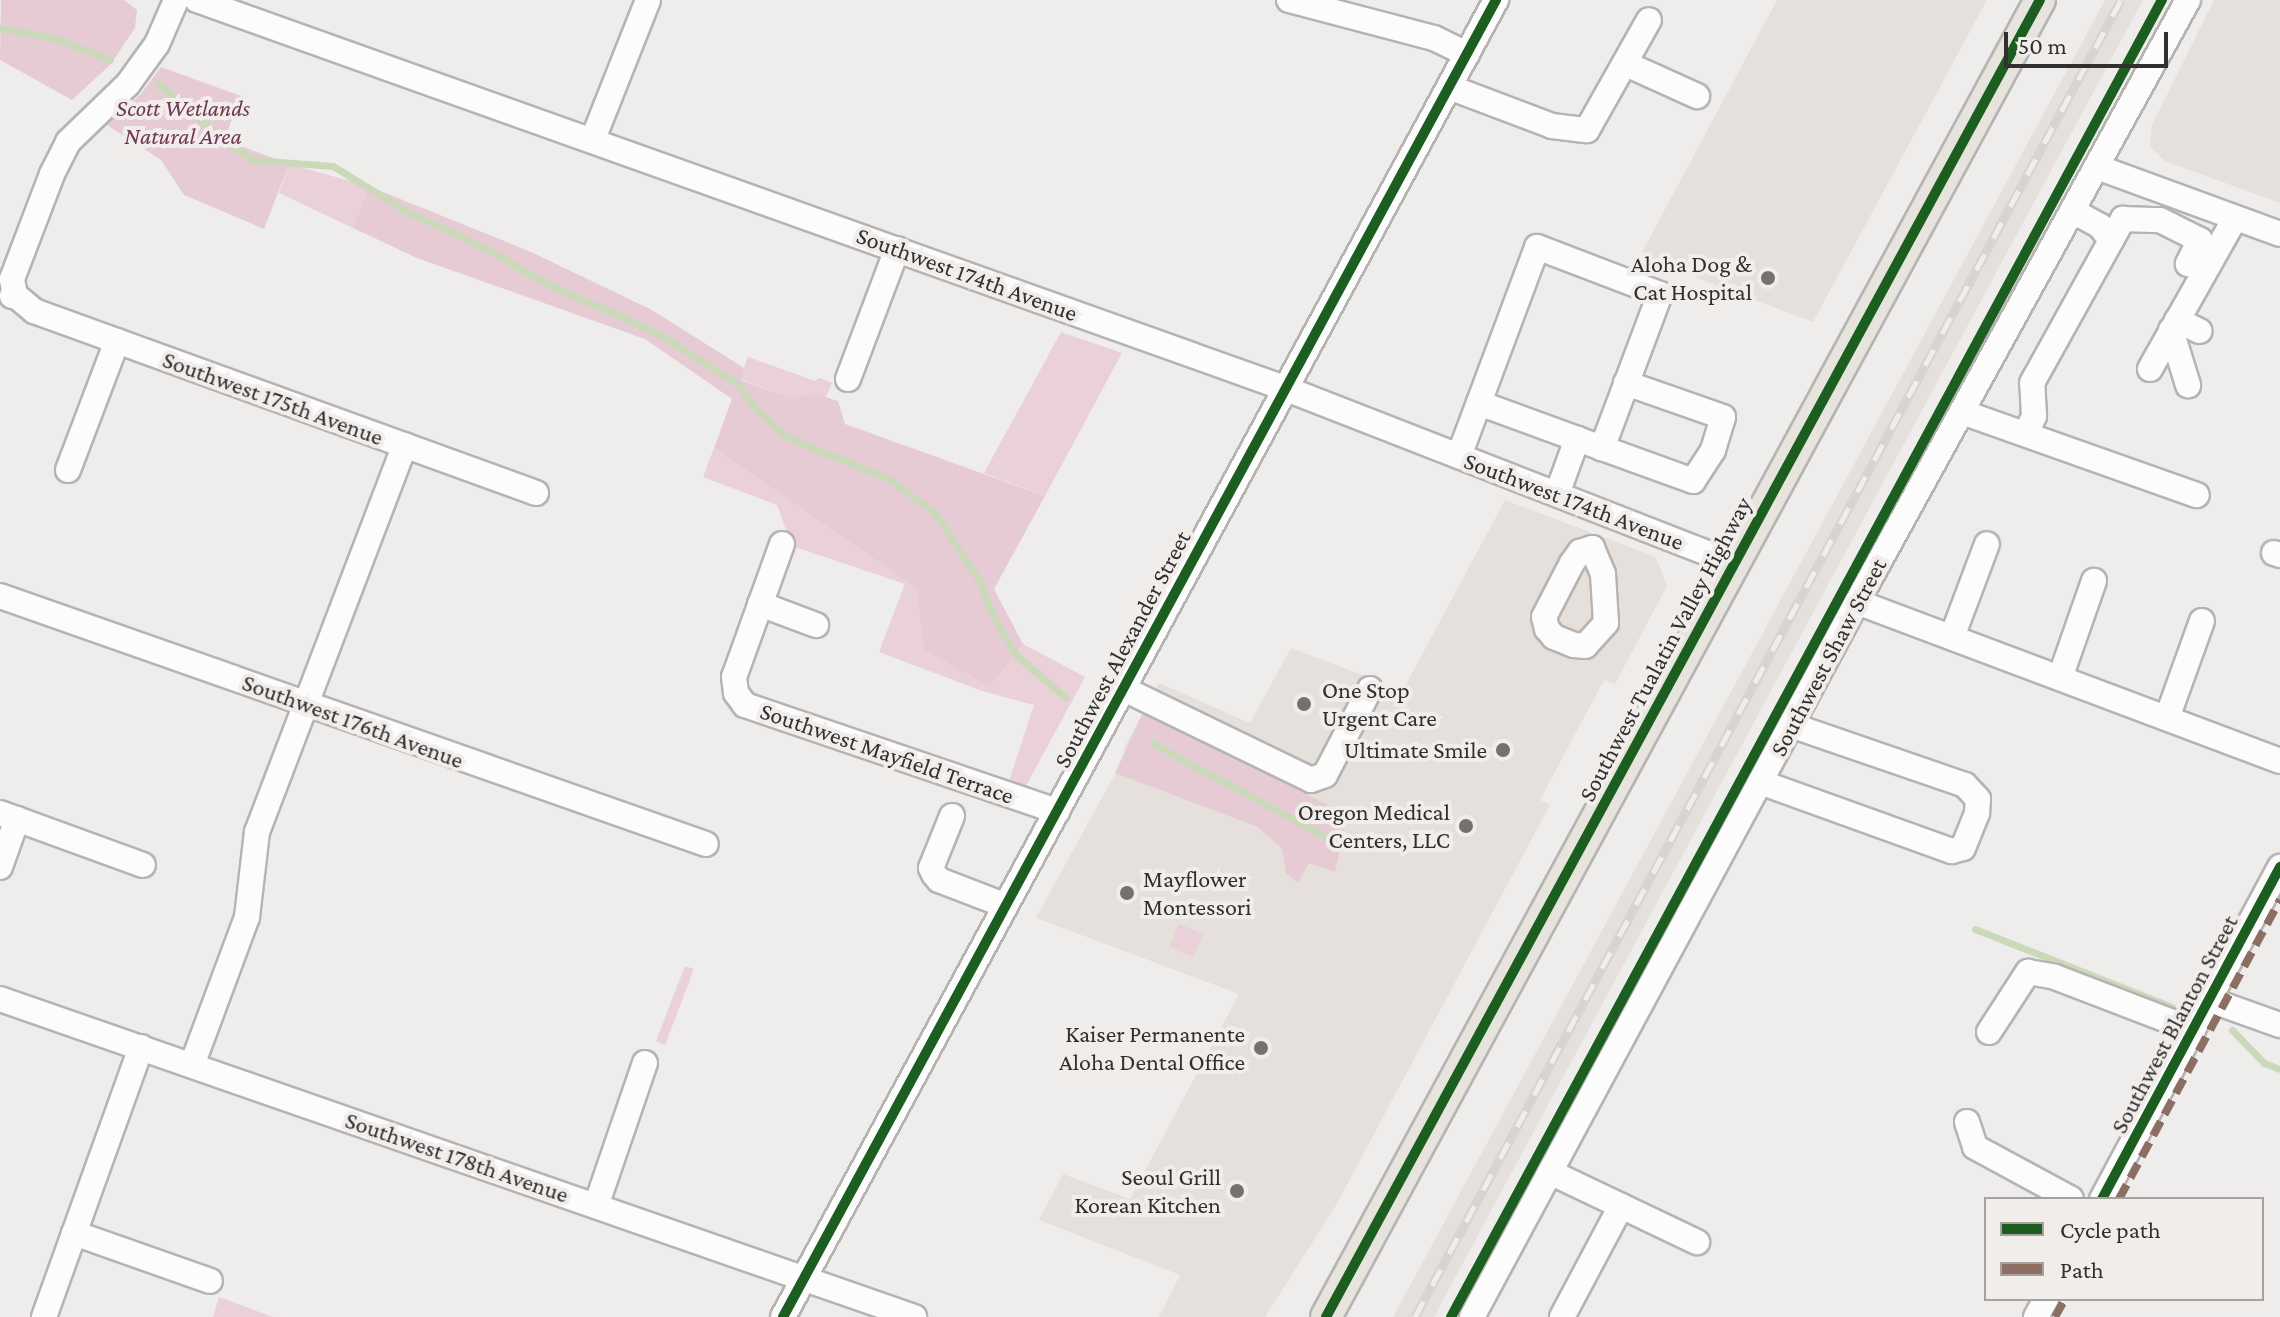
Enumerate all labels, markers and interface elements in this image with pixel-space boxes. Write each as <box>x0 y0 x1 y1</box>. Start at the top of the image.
scale bar <box>2008 16 2172 66</box>
text: 50 m <box>2018 32 2067 59</box>
park label: Scott Wetlands Natural Area <box>116 94 250 150</box>
street label: Southwest 174th Avenue <box>853 221 1081 327</box>
place label: Aloha Dog & Cat Hospital <box>1631 250 1752 306</box>
marker: Aloha Dog & Cat Hospital <box>1759 269 1777 287</box>
street label: Southwest 175th Avenue <box>159 345 387 451</box>
street label: Southwest 174th Avenue <box>1460 446 1688 556</box>
street label: Southwest Tualatin Valley Highway <box>1572 492 1758 806</box>
street label: Southwest Alexander Street <box>1047 526 1197 772</box>
street label: Southwest Shaw Street <box>1764 553 1892 761</box>
street label: Southwest 176th Avenue <box>238 668 468 774</box>
place label: One Stop Urgent Care <box>1322 676 1437 732</box>
marker: One Stop Urgent Care <box>1293 693 1315 715</box>
street label: Southwest Mayfield Terrace <box>756 696 1018 810</box>
place label: Ultimate Smile <box>1344 736 1487 764</box>
marker: Ultimate Smile <box>1494 741 1512 759</box>
place label: Oregon Medical Centers, LLC <box>1298 798 1450 854</box>
marker: Oregon Medical Centers, LLC <box>1457 817 1475 835</box>
place label: Mayflower Montessori <box>1143 865 1252 921</box>
marker: Mayflower Montessori <box>1118 884 1136 902</box>
street label: Southwest Blanton Street <box>2104 910 2244 1138</box>
place label: Kaiser Permanente Aloha Dental Office <box>1059 1020 1245 1076</box>
marker: Kaiser Permanente Aloha Dental Office <box>1252 1039 1270 1057</box>
street label: Southwest 178th Avenue <box>342 1105 572 1209</box>
place label: Seoul Grill Korean Kitchen <box>1075 1163 1221 1219</box>
marker: Seoul Grill Korean Kitchen <box>1228 1182 1246 1200</box>
legend <box>1984 1197 2264 1301</box>
text: Cycle path <box>2060 1216 2161 1243</box>
text: Path <box>2060 1256 2104 1283</box>

